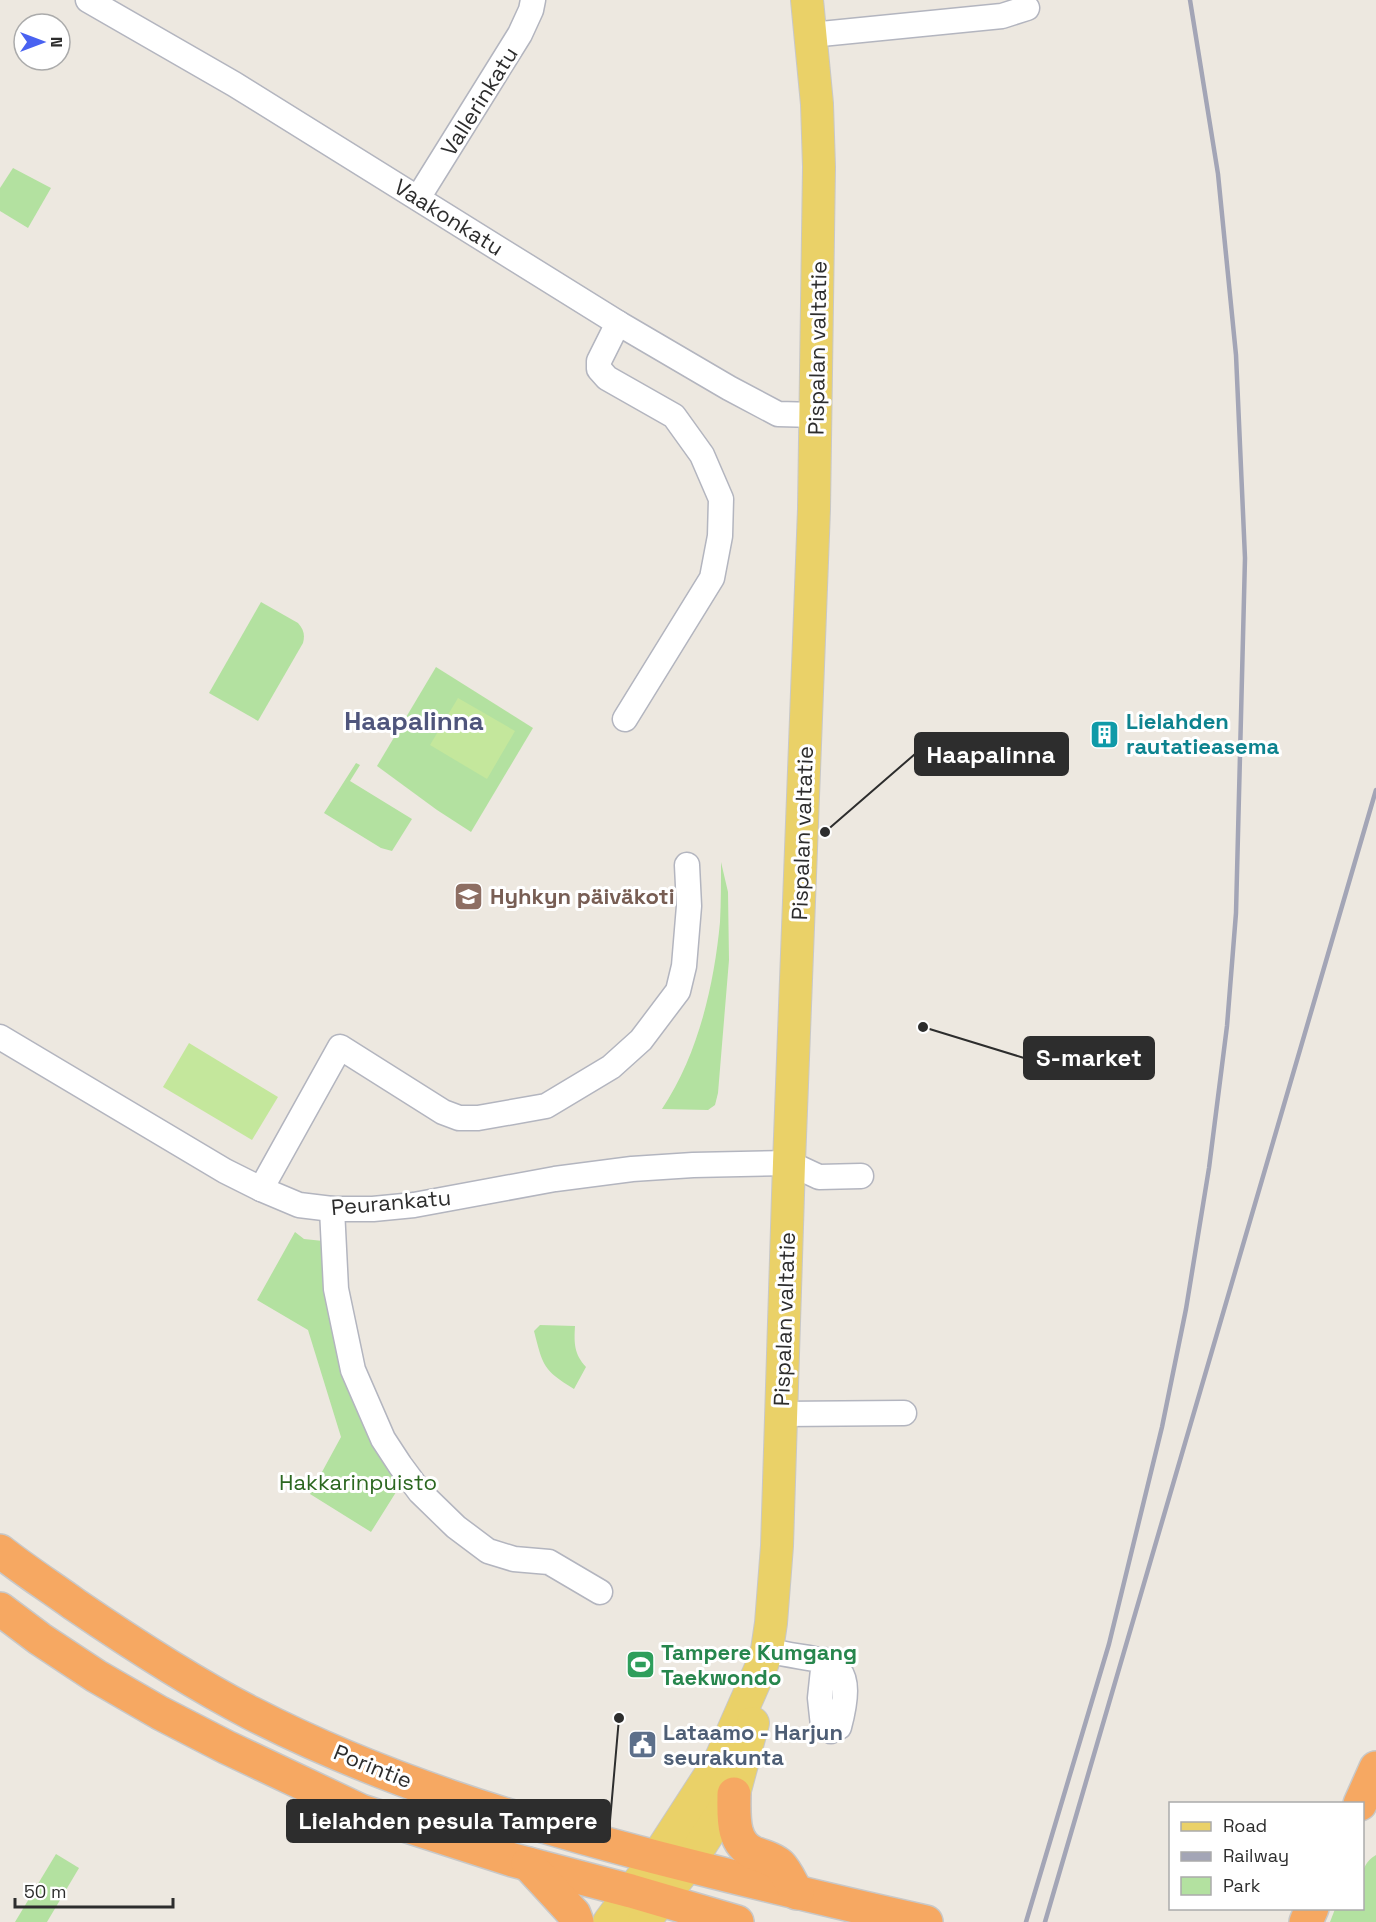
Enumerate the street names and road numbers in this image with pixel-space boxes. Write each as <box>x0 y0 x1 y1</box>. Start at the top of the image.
street label: Vallerinkatu <box>434 41 524 161</box>
street label: Vaakonkatu <box>389 172 509 262</box>
street label: Pispalan valtatie <box>801 261 833 435</box>
street label: Pispalan valtatie <box>785 745 819 921</box>
street label: Peurankatu <box>330 1183 452 1221</box>
street label: Pispalan valtatie <box>767 1231 801 1407</box>
street label: Porintie <box>330 1738 416 1794</box>

